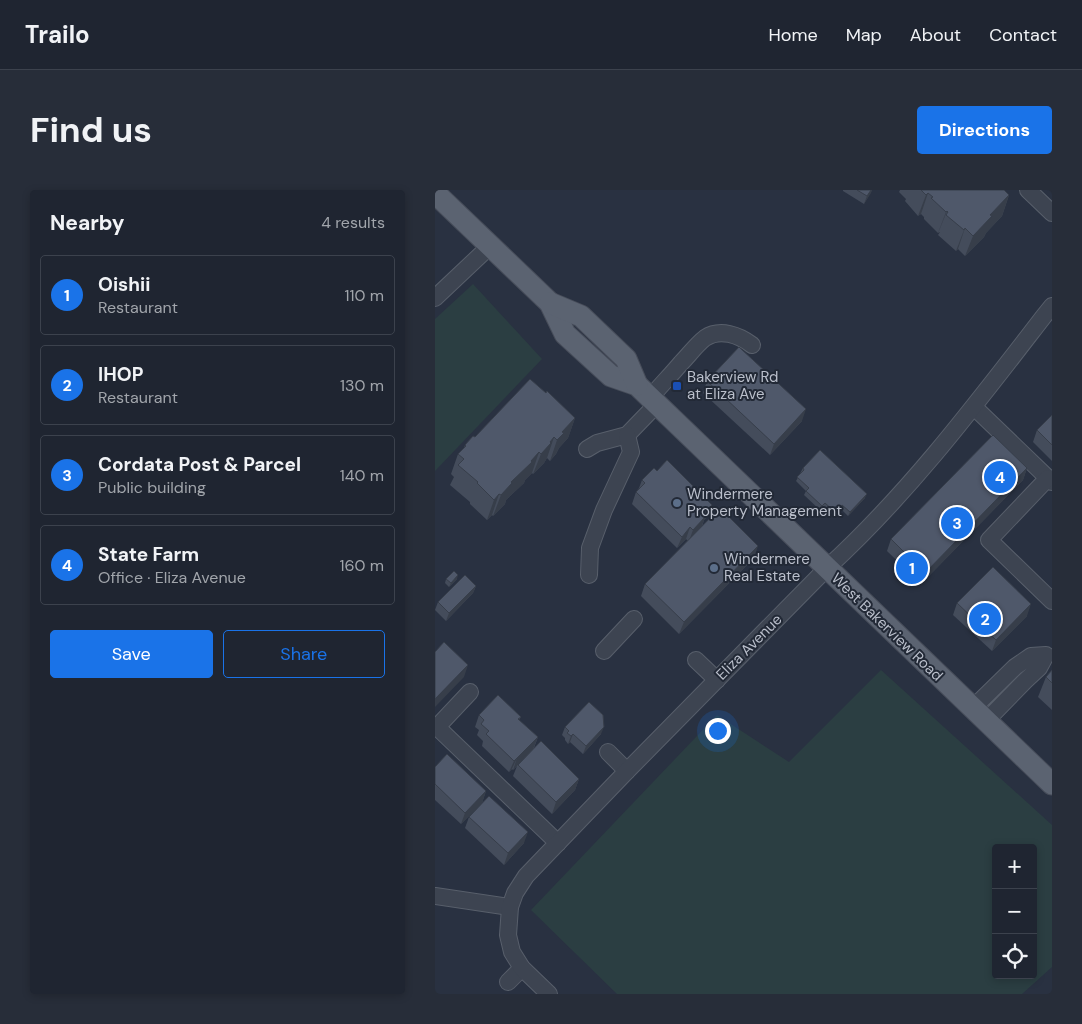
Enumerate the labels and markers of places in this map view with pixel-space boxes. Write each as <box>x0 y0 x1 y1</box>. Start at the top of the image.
place label: Bakerview Rd at Eliza Ave <box>687 367 778 404</box>
marker: Bakerview Rd at Eliza Ave <box>671 380 683 392</box>
pin: 4 <box>984 458 1016 496</box>
place label: Windermere Property Management <box>687 484 842 521</box>
marker: Windermere Property Management <box>671 497 683 509</box>
pin: 3 <box>941 504 973 542</box>
place label: Windermere Real Estate <box>724 549 810 586</box>
pin: 1 <box>896 549 928 587</box>
marker: Windermere Real Estate <box>708 562 720 574</box>
pin: 2 <box>969 600 1001 638</box>

